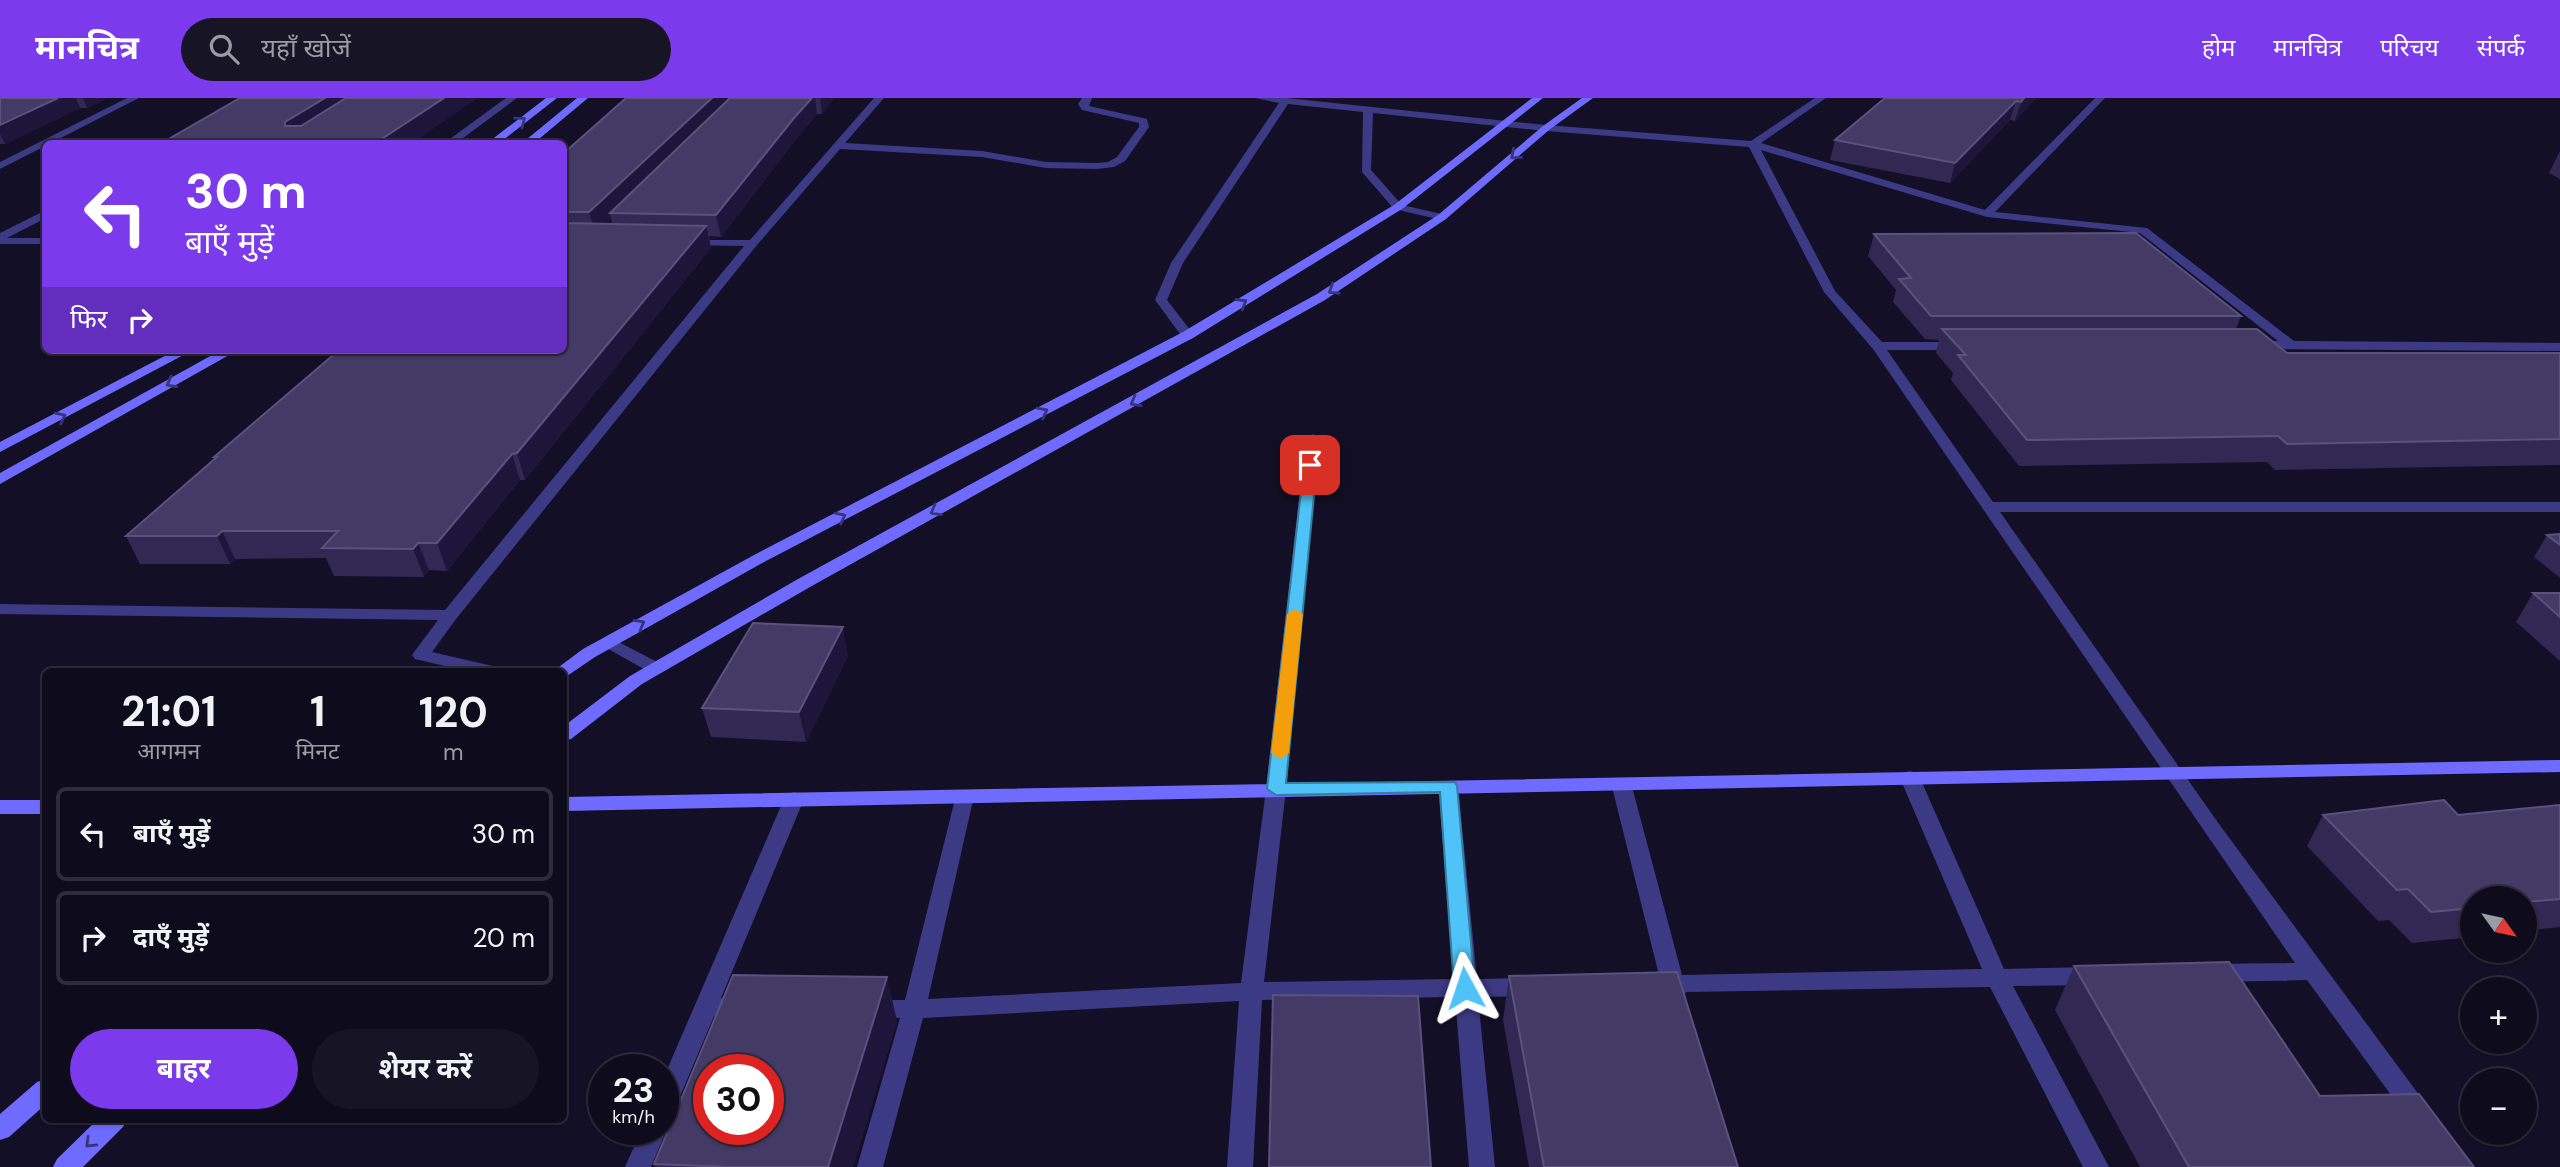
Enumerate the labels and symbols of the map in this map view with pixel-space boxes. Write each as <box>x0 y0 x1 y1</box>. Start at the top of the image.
one-way arrow <box>514 116 526 129</box>
one-way arrow <box>1510 147 1523 159</box>
one-way arrow <box>1327 282 1340 295</box>
one-way arrow <box>1235 298 1248 311</box>
one-way arrow <box>166 375 179 388</box>
one-way arrow <box>1129 394 1142 407</box>
one-way arrow <box>1036 407 1048 420</box>
one-way arrow <box>54 412 66 425</box>
pin <box>1280 435 1340 495</box>
one-way arrow <box>930 503 942 516</box>
one-way arrow <box>834 511 846 525</box>
one-way arrow <box>633 619 646 632</box>
north arrow <box>2460 886 2538 962</box>
position arrow <box>1428 951 1502 1025</box>
speed limit sign: 30 <box>693 1054 784 1145</box>
one-way arrow <box>85 1135 98 1148</box>

